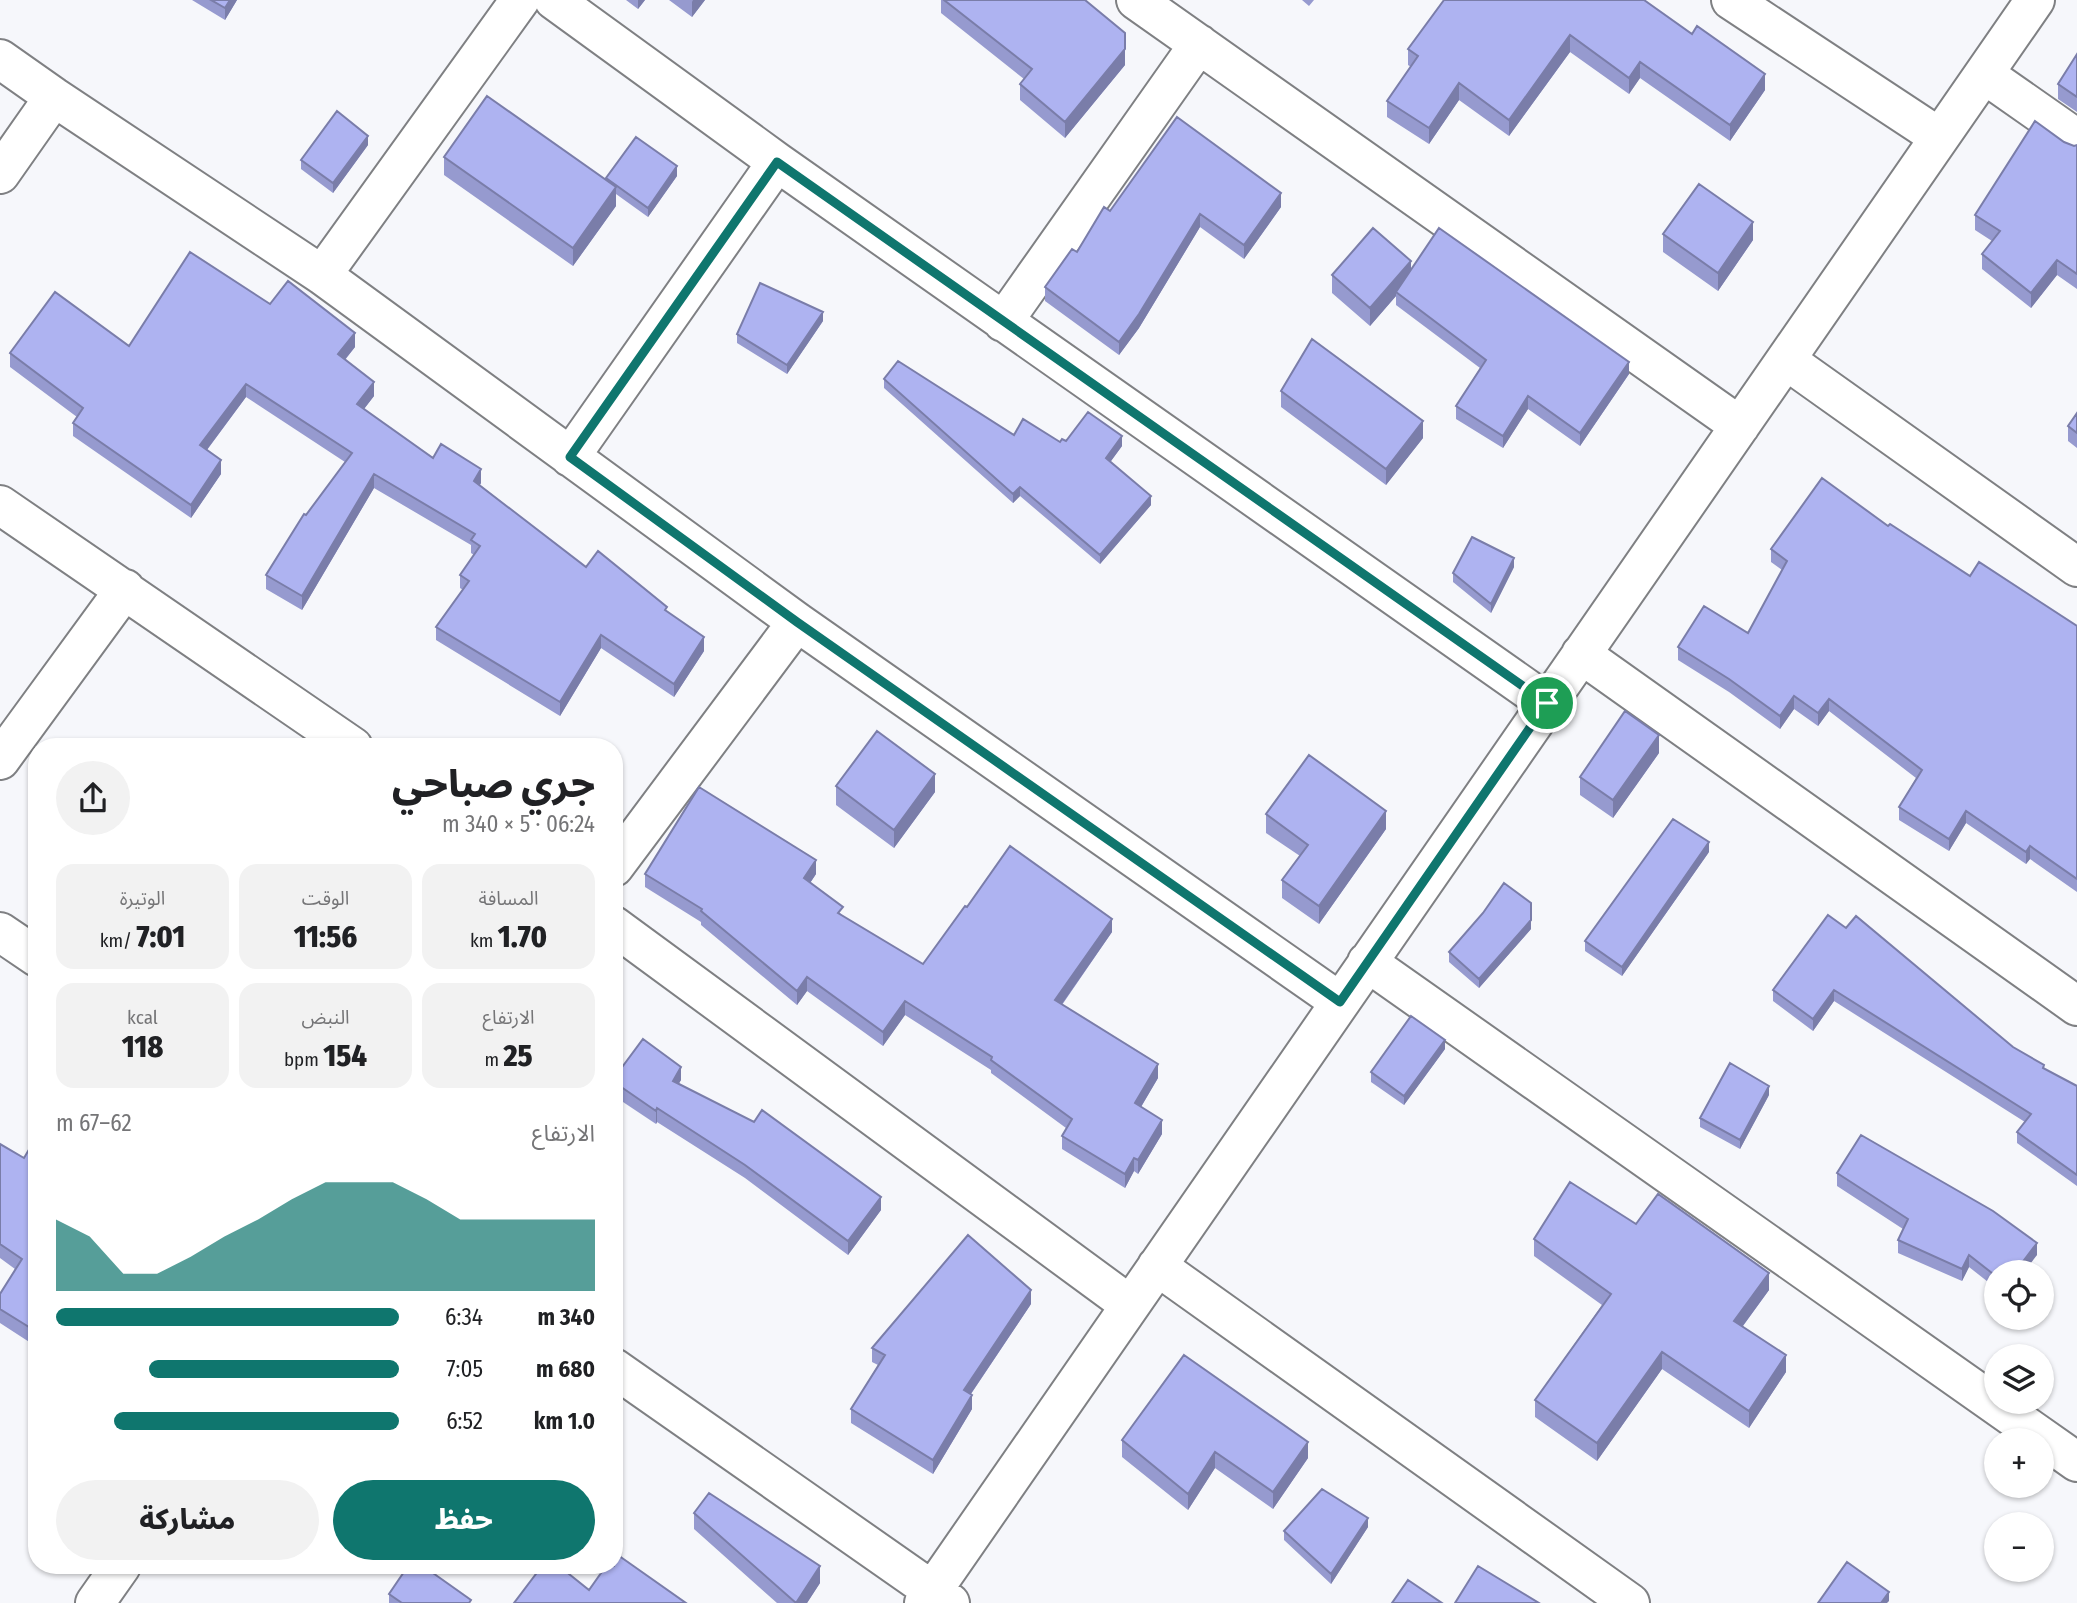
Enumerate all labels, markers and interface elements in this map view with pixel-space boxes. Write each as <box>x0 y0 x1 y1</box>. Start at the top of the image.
pin <box>1517 673 1577 733</box>
icon: arrive <box>1528 684 1566 722</box>
button: share <box>56 761 130 835</box>
text: جري صباحي <box>392 761 595 807</box>
text: 06:24 · 5 × 340 m <box>442 810 595 838</box>
text: الوتيرة <box>120 887 165 910</box>
text: الوقت <box>302 887 349 910</box>
text: المسافة <box>479 887 538 910</box>
text: 7:01 <box>136 919 185 955</box>
text: 11:56 <box>294 919 357 955</box>
text: 1.70 <box>498 919 547 955</box>
text: /km <box>100 929 136 952</box>
text: km <box>470 929 498 952</box>
text: kcal <box>127 1006 158 1029</box>
text: النبض <box>301 1006 350 1029</box>
text: الارتفاع <box>482 1006 535 1029</box>
text: 118 <box>122 1029 163 1065</box>
text: 154 <box>323 1038 367 1074</box>
text: 25 <box>503 1038 533 1074</box>
text: bpm <box>284 1048 323 1071</box>
text: m <box>484 1048 503 1071</box>
text: 62–67 m <box>56 1109 132 1137</box>
text: الارتفاع <box>532 1119 595 1147</box>
map controls <box>1984 1260 2054 1582</box>
button: locate <box>1984 1260 2054 1330</box>
text: 6:34 <box>445 1303 483 1331</box>
text: 340 m <box>537 1303 595 1331</box>
button: layers <box>1984 1344 2054 1414</box>
text: 7:05 <box>446 1355 483 1383</box>
text: 680 m <box>536 1355 595 1383</box>
text: 6:52 <box>446 1407 483 1435</box>
text: 1.0 km <box>534 1407 595 1435</box>
button: + <box>1984 1428 2054 1498</box>
button: مشاركة <box>56 1480 319 1560</box>
button: حفظ <box>333 1480 595 1560</box>
button: − <box>1984 1512 2054 1582</box>

